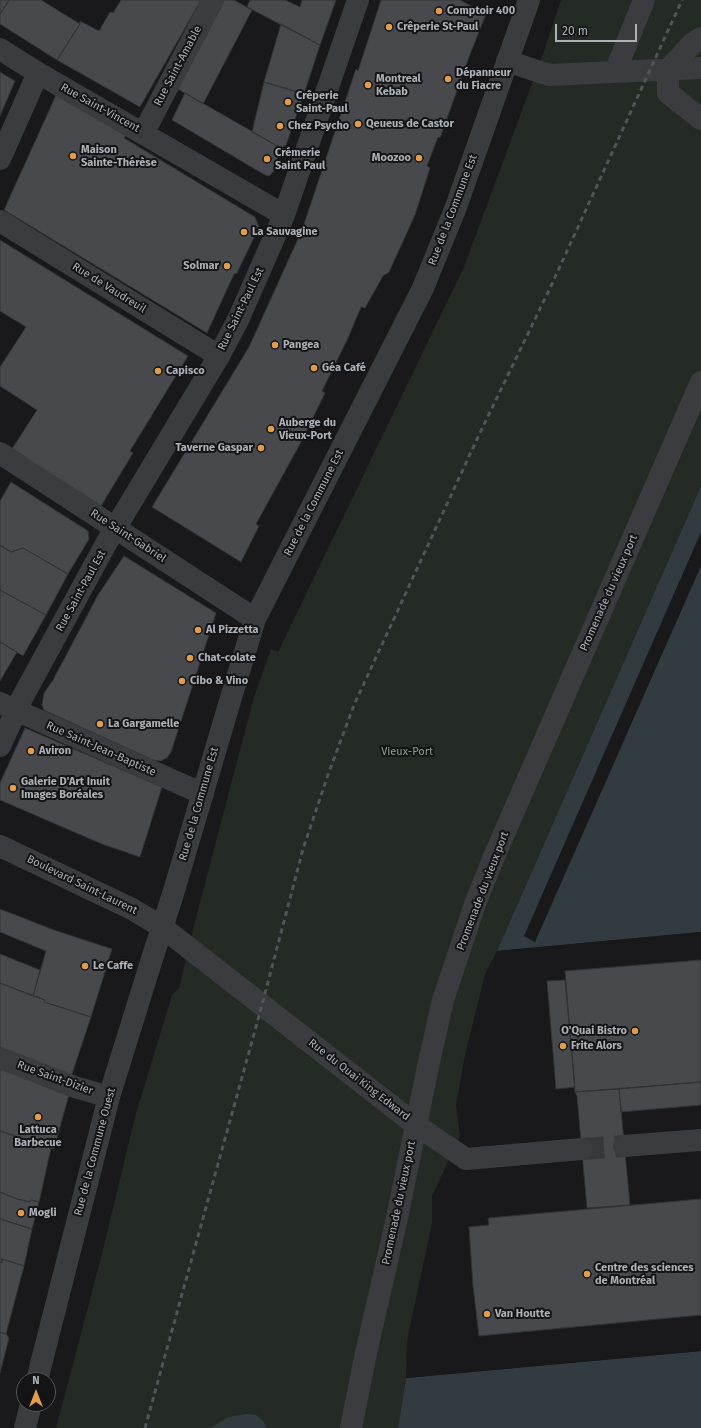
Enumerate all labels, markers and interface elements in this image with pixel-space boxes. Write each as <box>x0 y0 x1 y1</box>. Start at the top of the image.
place label: Comptoir 400 <box>447 4 515 18</box>
marker: Comptoir 400 <box>434 6 444 16</box>
scale bar <box>557 16 639 42</box>
place label: Crêperie St-Paul <box>397 20 478 34</box>
marker: Crêperie St-Paul <box>384 22 394 32</box>
street label: Rue Saint-Amable <box>151 24 205 108</box>
text: 20 m <box>562 24 588 38</box>
place label: Dépanneur du Fiacre <box>456 66 511 92</box>
place label: Montreal Kebab <box>376 72 421 98</box>
marker: Dépanneur du Fiacre <box>443 74 453 84</box>
marker: Montreal Kebab <box>363 80 373 90</box>
street label: Rue Saint-Vincent <box>58 81 142 135</box>
place label: Crêperie Saint-Paul <box>296 89 348 115</box>
marker: Crêperie Saint-Paul <box>283 97 293 107</box>
place label: Qeueus de Castor <box>366 117 454 131</box>
place label: Chez Psycho <box>288 119 349 133</box>
marker: Qeueus de Castor <box>353 119 363 129</box>
marker: Chez Psycho <box>275 121 285 131</box>
place label: Maison Sainte-Thérèse <box>81 143 157 169</box>
place label: Crémerie Saint Paul <box>275 146 325 172</box>
marker: Maison Sainte-Thérèse <box>68 151 78 161</box>
place label: Moozoo <box>372 151 411 165</box>
marker: Moozoo <box>414 153 424 163</box>
street label: Rue de la Commune Est <box>426 153 480 267</box>
marker: Crémerie Saint Paul <box>262 154 272 164</box>
place label: La Sauvagine <box>252 225 318 239</box>
marker: La Sauvagine <box>239 227 249 237</box>
place label: Solmar <box>183 259 219 273</box>
street label: Rue de Vaudreuil <box>70 260 148 316</box>
marker: Solmar <box>222 261 232 271</box>
street label: Rue Saint-Paul Est <box>215 265 267 353</box>
place label: Pangea <box>283 338 319 352</box>
marker: Pangea <box>270 340 280 350</box>
place label: Géa Café <box>322 361 366 375</box>
marker: Géa Café <box>309 363 319 373</box>
place label: Capisco <box>166 364 205 378</box>
marker: Capisco <box>153 366 163 376</box>
place label: Auberge du Vieux-Port <box>279 416 336 442</box>
marker: Auberge du Vieux-Port <box>266 424 276 434</box>
place label: Taverne Gaspar <box>175 441 253 455</box>
marker: Taverne Gaspar <box>256 443 266 453</box>
street label: Rue de la Commune Est <box>281 448 347 558</box>
street label: Rue Saint-Gabriel <box>88 507 168 565</box>
street label: Promenade du vieux port <box>577 533 641 653</box>
street label: Rue Saint-Paul Est <box>53 548 109 634</box>
place label: Al Pizzetta <box>206 623 259 637</box>
marker: Al Pizzetta <box>193 625 203 635</box>
place label: Chat-colate <box>198 651 256 665</box>
marker: Chat-colate <box>185 653 195 663</box>
place label: Cibo & Vino <box>190 674 248 688</box>
marker: Cibo & Vino <box>177 676 187 686</box>
place label: La Gargamelle <box>108 717 179 731</box>
street label: Rue Saint-Jean-Baptiste <box>44 719 158 779</box>
marker: La Gargamelle <box>95 719 105 729</box>
place label: Aviron <box>39 744 71 758</box>
park label: Vieux-Port <box>381 745 433 759</box>
marker: Aviron <box>26 746 36 756</box>
street label: Rue de la Commune Est <box>176 746 222 862</box>
place label: Galerie D'Art Inuit Images Boréales <box>21 775 110 801</box>
marker: Galerie D'Art Inuit Images Boréales <box>8 783 18 793</box>
street label: Promenade du vieux port <box>454 830 512 952</box>
street label: Boulevard Saint-Laurent <box>25 853 139 917</box>
place label: Le Caffe <box>93 959 133 973</box>
marker: Le Caffe <box>80 961 90 971</box>
place label: O'Quai Bistro <box>561 1024 627 1038</box>
marker: O'Quai Bistro <box>630 1026 640 1036</box>
street label: Rue du Quai King Edward <box>306 1036 412 1124</box>
place label: Frite Alors <box>571 1039 622 1053</box>
marker: Frite Alors <box>558 1041 568 1051</box>
street label: Rue Saint-Dizier <box>15 1058 95 1098</box>
street label: Rue de la Commune Ouest <box>72 1087 118 1217</box>
marker: Lattuca Barbecue <box>33 1112 43 1122</box>
place label: Lattuca Barbecue <box>14 1123 62 1149</box>
street label: Promenade du vieux port <box>379 1140 419 1266</box>
place label: Mogli <box>29 1206 56 1220</box>
marker: Mogli <box>16 1208 26 1218</box>
place label: Centre des sciences de Montréal <box>595 1261 694 1287</box>
marker: Centre des sciences de Montréal <box>582 1269 592 1279</box>
place label: Van Houtte <box>495 1307 550 1321</box>
marker: Van Houtte <box>482 1309 492 1319</box>
north arrow <box>16 1372 56 1412</box>
text: N <box>32 1374 40 1387</box>

